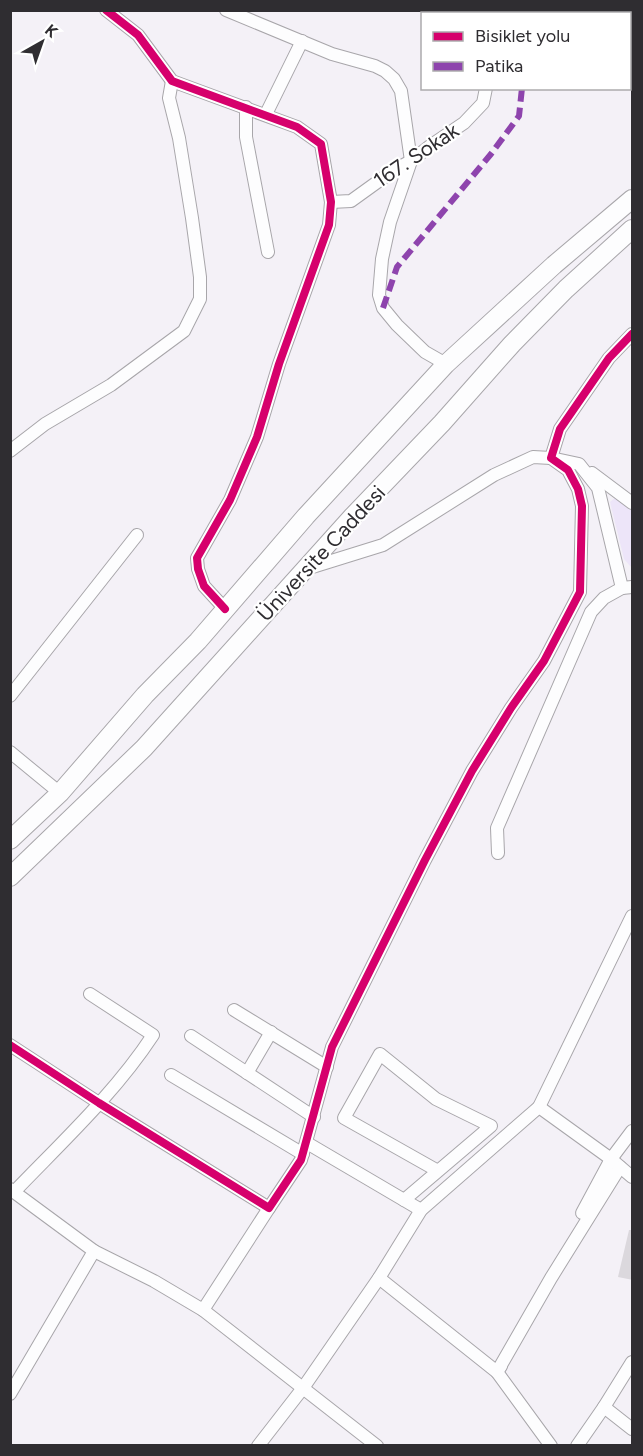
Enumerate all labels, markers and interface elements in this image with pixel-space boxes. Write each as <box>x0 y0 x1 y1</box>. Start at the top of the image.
north arrow <box>12 12 72 72</box>
legend <box>421 12 631 90</box>
text: K <box>41 20 62 42</box>
text: Bisiklet yolu <box>475 25 570 47</box>
text: Patika <box>475 55 523 77</box>
street label: 167. Sokak <box>369 117 464 193</box>
street label: Üniversite Caddesi <box>252 480 390 626</box>

